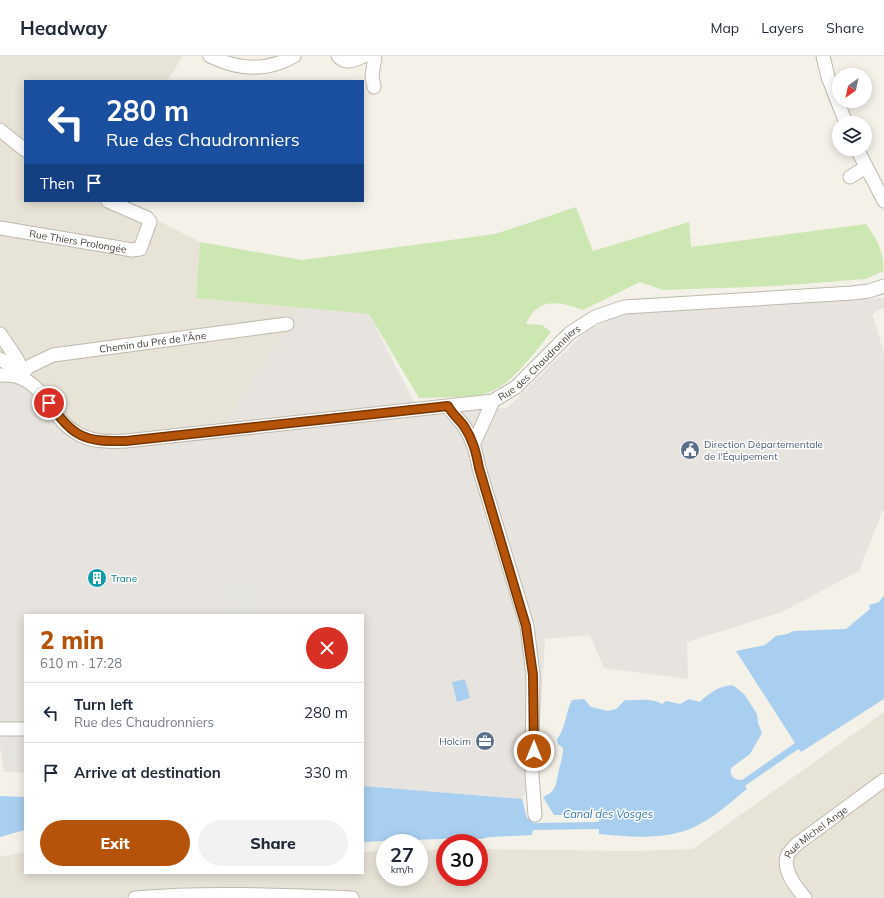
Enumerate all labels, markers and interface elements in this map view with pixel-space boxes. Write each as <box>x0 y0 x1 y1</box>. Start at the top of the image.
text: Headway <box>20 16 107 40</box>
text: Map <box>710 19 739 37</box>
text: Layers <box>761 19 804 37</box>
text: Share <box>826 19 864 37</box>
north arrow <box>832 68 872 108</box>
map controls <box>832 68 872 156</box>
text: 280 m <box>106 93 189 128</box>
icon: left <box>40 96 92 148</box>
button: layers <box>832 116 872 156</box>
text: Rue des Chaudronniers <box>106 128 300 151</box>
icon: arrive <box>83 172 105 194</box>
text: Then <box>40 174 75 193</box>
street label: Rue Thiers Prolongée <box>28 227 127 256</box>
street label: Rue des Chaudronniers <box>496 322 583 404</box>
street label: Chemin du Pré de l'Âne <box>98 329 207 356</box>
pin <box>32 386 66 420</box>
icon: arrive <box>38 392 60 414</box>
place label: Direction Départementale de l'Équipement <box>704 438 823 463</box>
public building icon: Direction Départementale de l'Équipement <box>679 439 701 461</box>
building icon: Trane <box>86 567 108 589</box>
place label: Trane <box>111 572 137 585</box>
text: 2 min <box>40 625 104 655</box>
button: close <box>306 627 348 669</box>
text: 610 m · 17:28 <box>40 655 122 671</box>
text: Turn left <box>74 695 133 714</box>
icon: left <box>40 702 62 724</box>
text: 280 m <box>304 703 348 722</box>
text: Rue des Chaudronniers <box>74 714 214 730</box>
office icon: Holcim <box>474 730 496 752</box>
position arrow <box>513 730 555 772</box>
place label: Holcim <box>439 735 471 748</box>
icon: arrive <box>40 762 62 784</box>
text: Arrive at destination <box>74 763 221 782</box>
text: 330 m <box>304 763 348 782</box>
street label: Rue Michel Ange <box>781 803 850 860</box>
water label: Canal des Vosges <box>563 807 654 821</box>
button: Exit <box>40 820 190 866</box>
button: Share <box>198 820 348 866</box>
speed limit sign: 30 <box>436 834 488 886</box>
text: 27 <box>390 842 414 867</box>
text: km/h <box>391 863 413 876</box>

